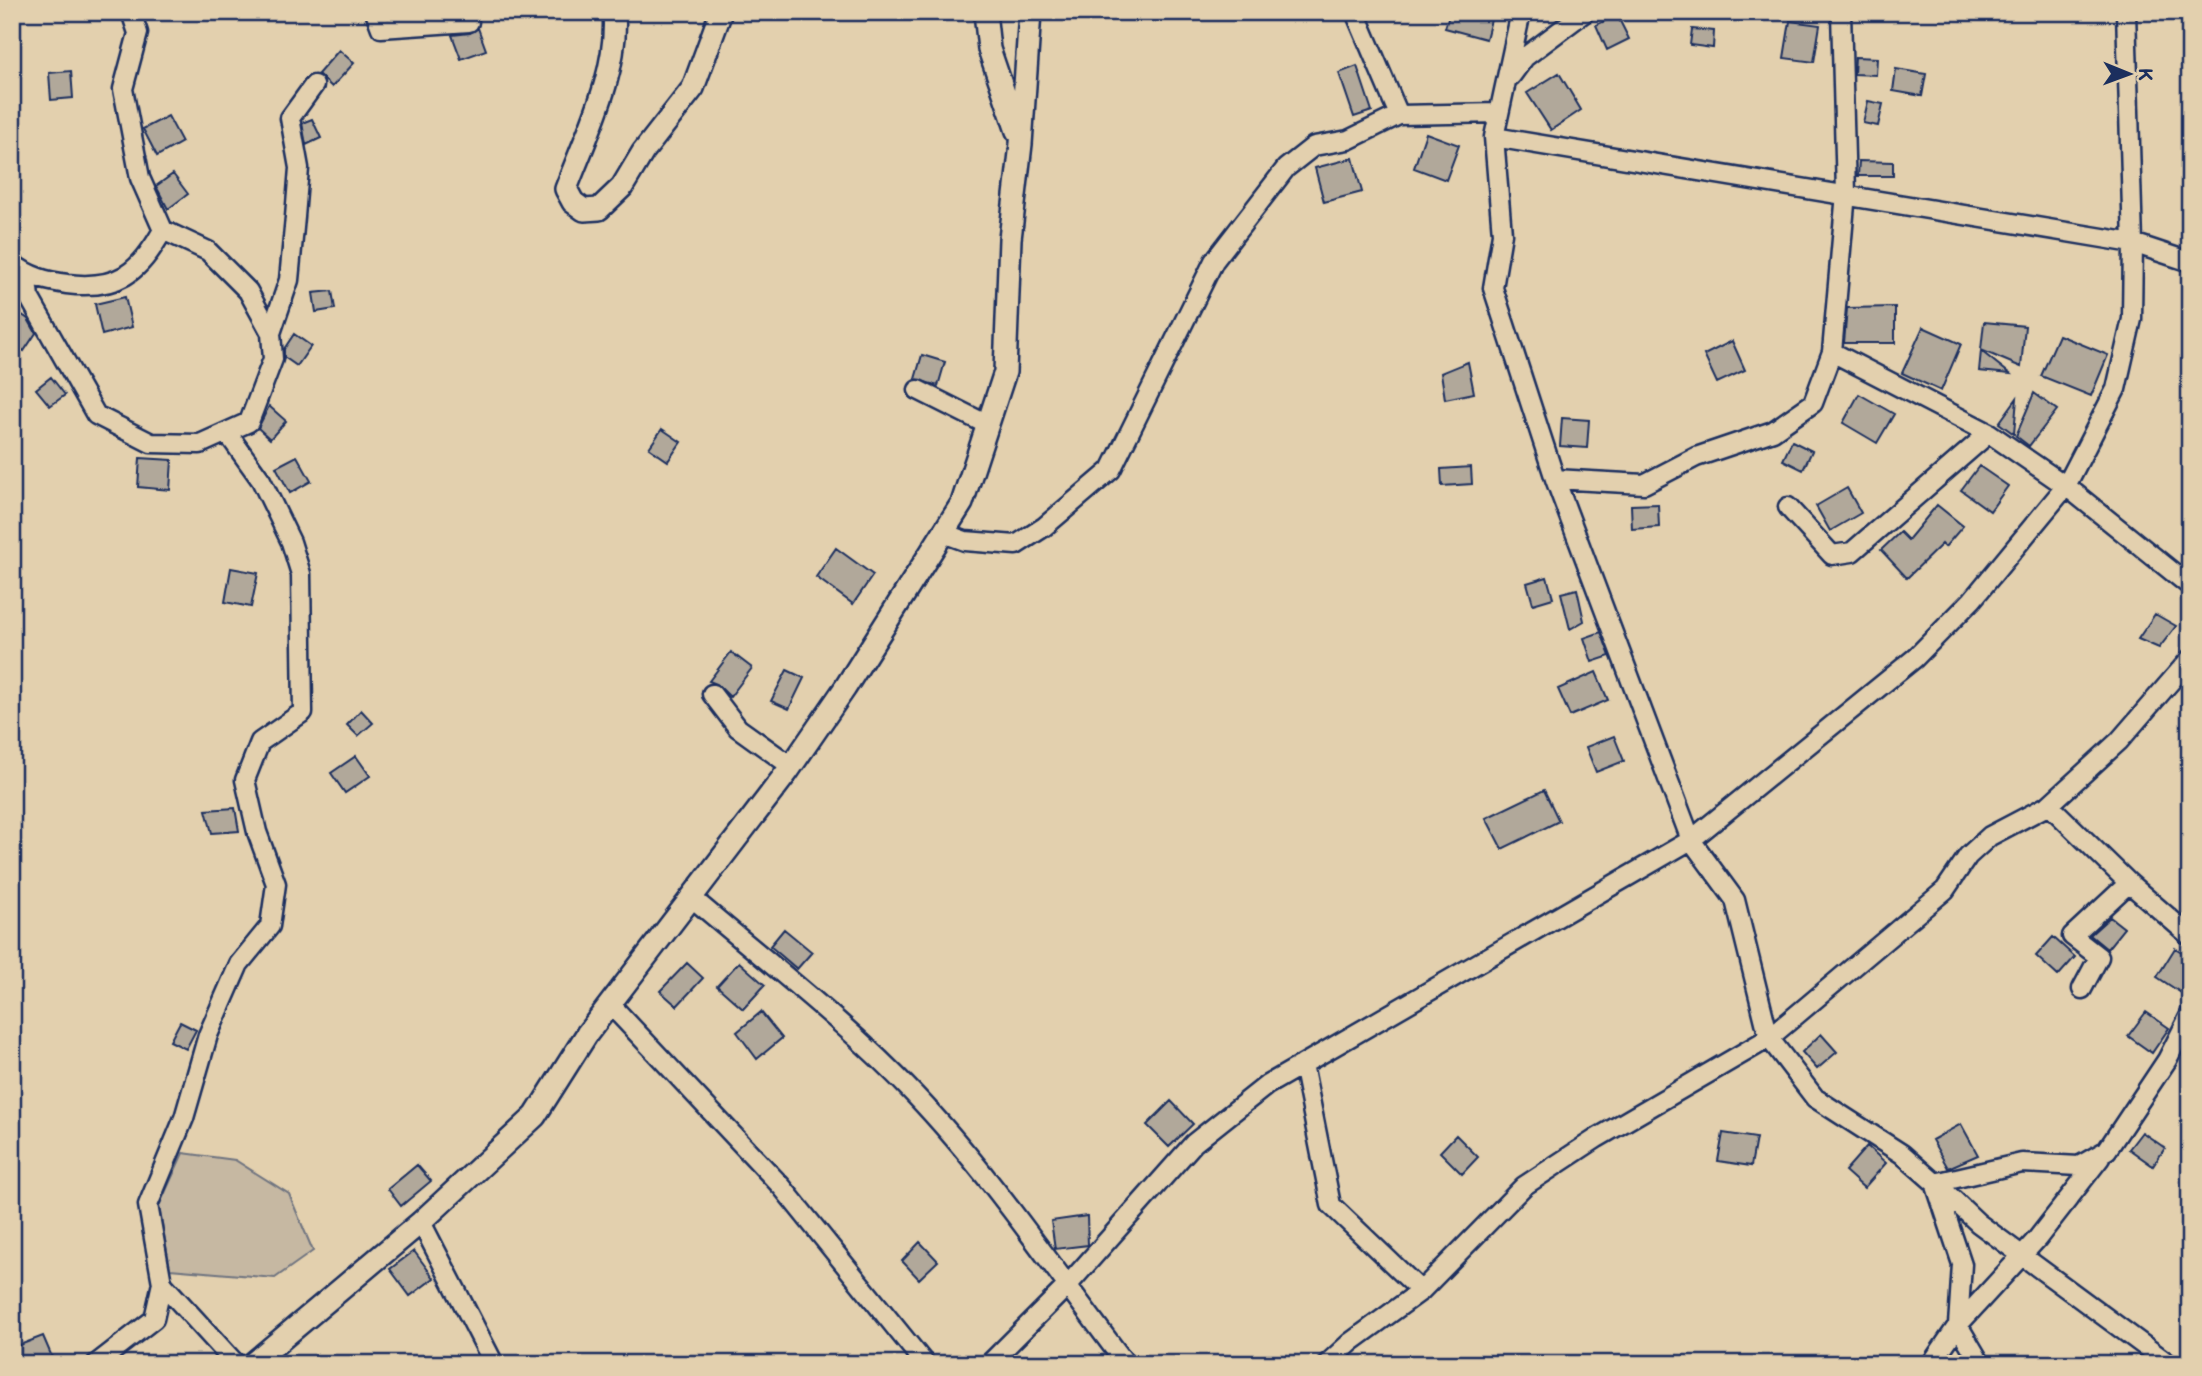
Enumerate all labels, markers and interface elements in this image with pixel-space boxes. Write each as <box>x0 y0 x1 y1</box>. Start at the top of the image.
north arrow <box>2094 38 2164 108</box>
text: K <box>2133 68 2156 81</box>

